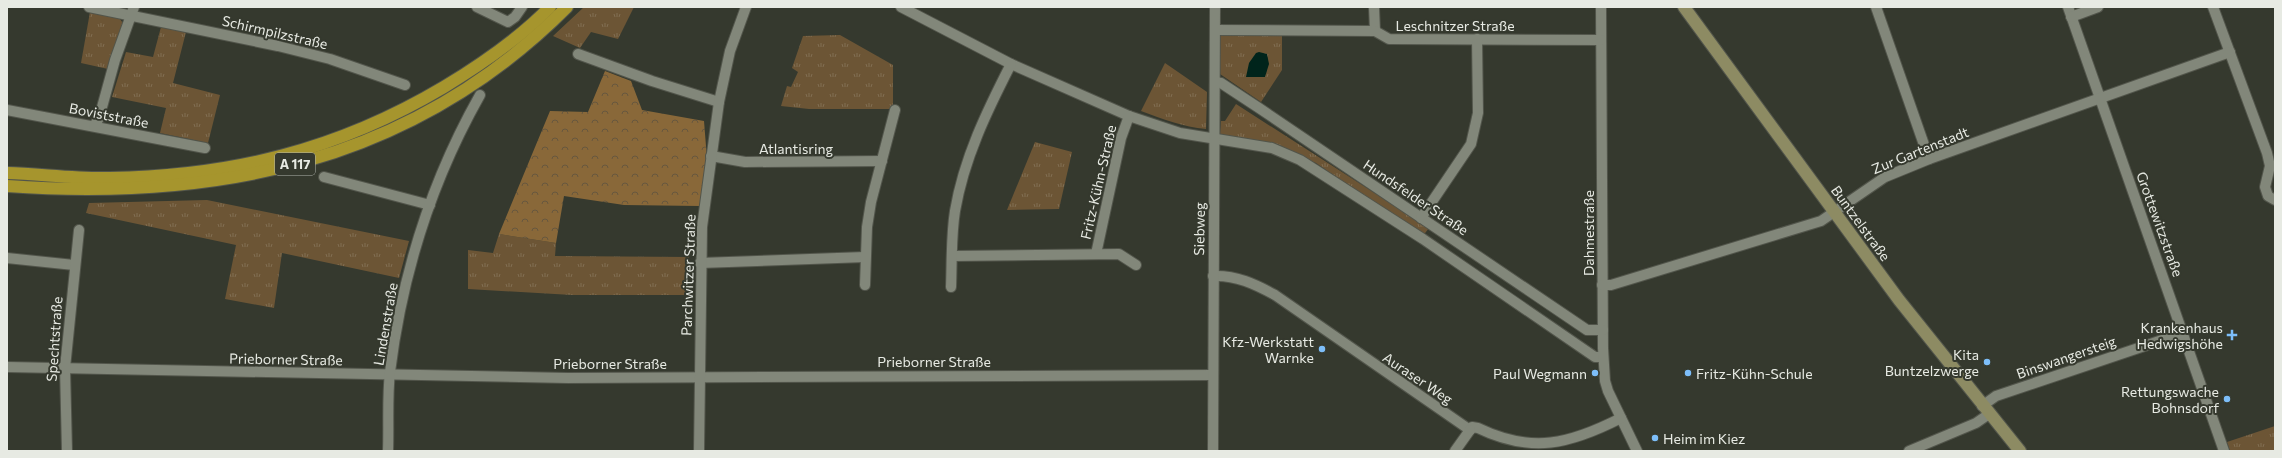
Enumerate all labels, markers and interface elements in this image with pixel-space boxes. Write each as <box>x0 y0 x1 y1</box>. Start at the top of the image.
street label: Schirmpilzstraße <box>221 12 329 52</box>
street label: Leschnitzer Straße <box>1395 17 1515 34</box>
street label: Boviststraße <box>68 99 150 131</box>
street label: Fritz-Kühn-Straße <box>1077 123 1119 241</box>
street label: Zur Gartenstadt <box>1869 123 1971 177</box>
street label: Atlantisring <box>759 140 834 157</box>
road number: A 117 <box>275 153 315 175</box>
street label: Hundsfelder Straße <box>1360 156 1472 238</box>
street label: Grottewitzstraße <box>2133 169 2187 279</box>
street label: Buntzelstraße <box>1828 182 1894 264</box>
street label: Dahmestraße <box>1580 190 1597 276</box>
street label: Siebweg <box>1190 202 1208 256</box>
street label: Parchwitzer Straße <box>677 214 699 336</box>
street label: Lindenstraße <box>369 281 401 367</box>
street label: Spechtstraße <box>43 296 65 382</box>
place label: Krankenhaus Hedwigshöhe <box>2136 319 2223 352</box>
marker: Krankenhaus Hedwigshöhe <box>2226 329 2238 341</box>
street label: Binswangersteig <box>2014 332 2118 382</box>
place label: Kfz-Werkstatt Warnke <box>1222 333 1314 366</box>
marker: Kfz-Werkstatt Warnke <box>1317 344 1327 354</box>
place label: Kita Buntzelzwerge <box>1885 346 1979 379</box>
street label: Auraser Weg <box>1380 348 1456 408</box>
street label: Prieborner Straße <box>229 350 343 368</box>
street label: Prieborner Straße <box>877 353 991 370</box>
street label: Prieborner Straße <box>553 355 667 372</box>
marker: Kita Buntzelzwerge <box>1982 357 1992 367</box>
place label: Paul Wegmann <box>1493 365 1587 382</box>
place label: Fritz-Kühn-Schule <box>1696 365 1813 382</box>
marker: Paul Wegmann <box>1590 368 1600 378</box>
marker: Fritz-Kühn-Schule <box>1683 368 1693 378</box>
place label: Rettungswache Bohnsdorf <box>2121 383 2219 416</box>
marker: Rettungswache Bohnsdorf <box>2222 394 2232 404</box>
place label: Heim im Kiez <box>1663 430 1745 447</box>
marker: Heim im Kiez <box>1650 433 1660 443</box>

